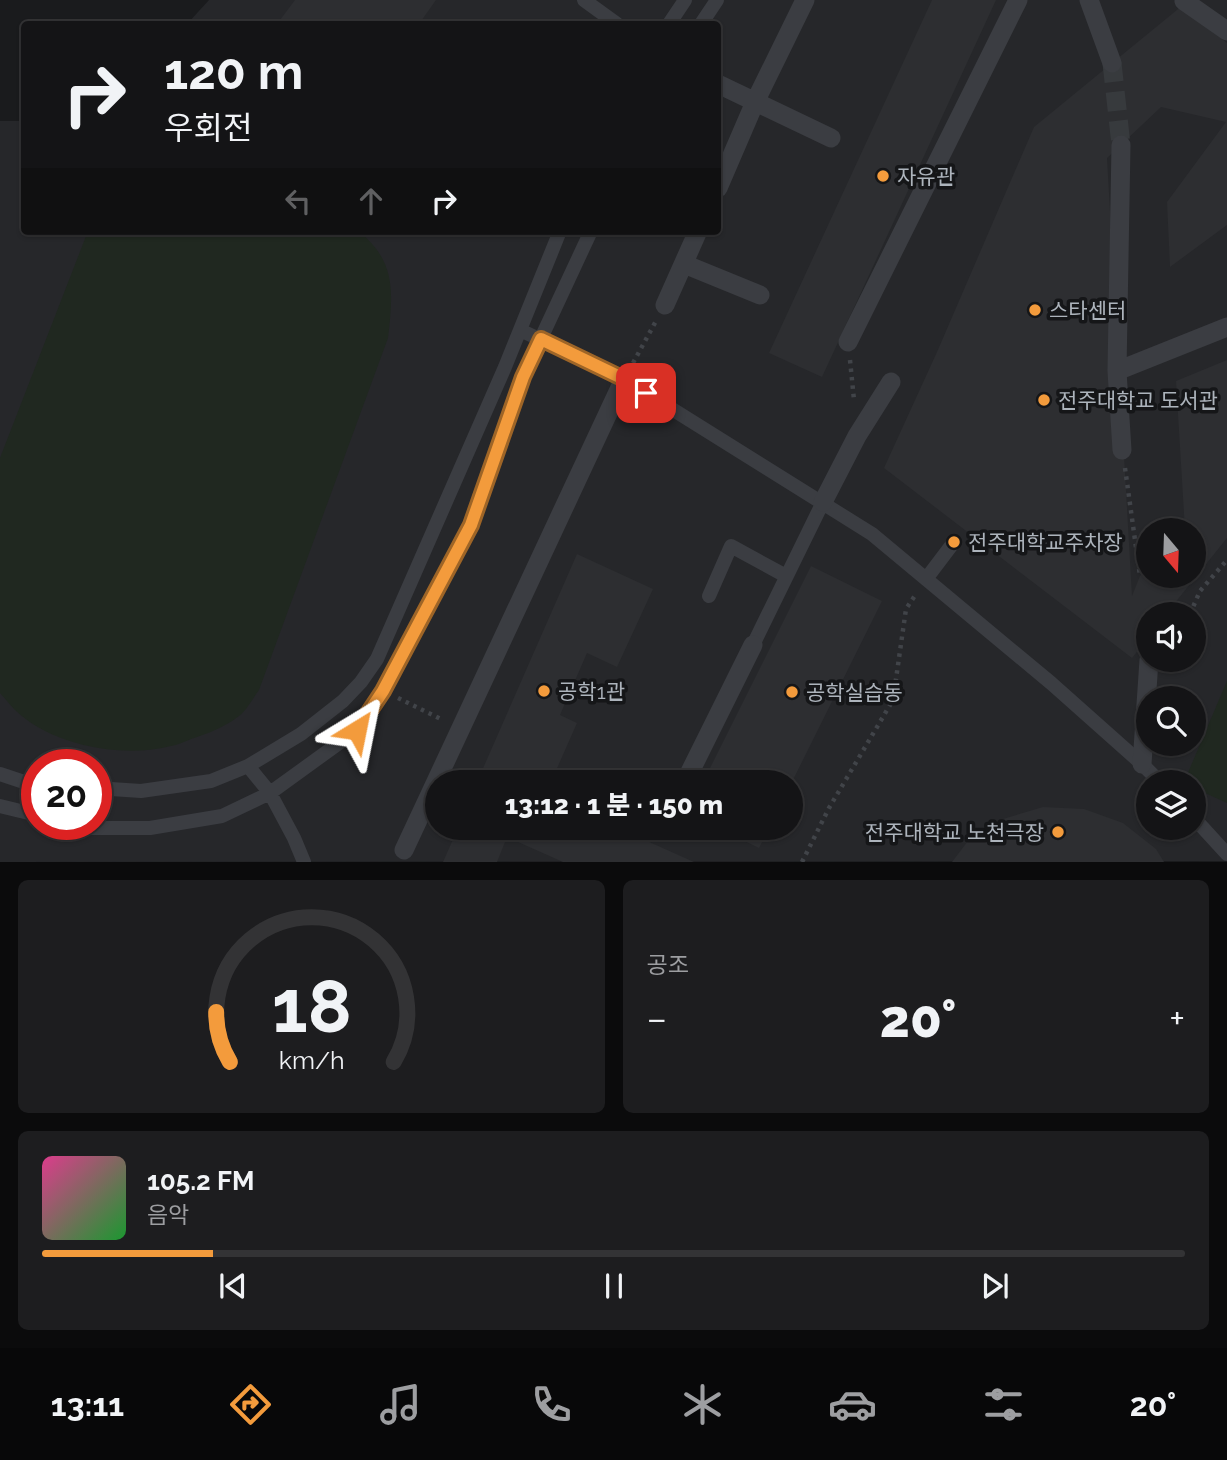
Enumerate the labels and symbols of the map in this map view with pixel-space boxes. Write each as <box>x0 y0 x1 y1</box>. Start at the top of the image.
place label: 자유관 <box>897 164 955 189</box>
marker: 자유관 <box>875 168 891 184</box>
place label: 스타센터 <box>1049 298 1126 323</box>
marker: 스타센터 <box>1027 302 1043 318</box>
pin <box>616 363 676 423</box>
place label: 전주대학교 도서관 <box>1058 388 1218 413</box>
marker: 전주대학교 도서관 <box>1036 392 1052 408</box>
north arrow <box>1136 518 1206 588</box>
place label: 전주대학교주차장 <box>968 530 1123 555</box>
marker: 전주대학교주차장 <box>946 534 962 550</box>
place label: 공학1관 <box>558 679 625 704</box>
place label: 공학실습동 <box>806 680 903 705</box>
marker: 공학1관 <box>536 683 552 699</box>
marker: 공학실습동 <box>784 684 800 700</box>
position arrow <box>320 693 394 767</box>
speed limit sign: 20 <box>21 749 112 840</box>
place label: 전주대학교 노천극장 <box>865 820 1044 845</box>
marker: 전주대학교 노천극장 <box>1050 824 1066 840</box>

